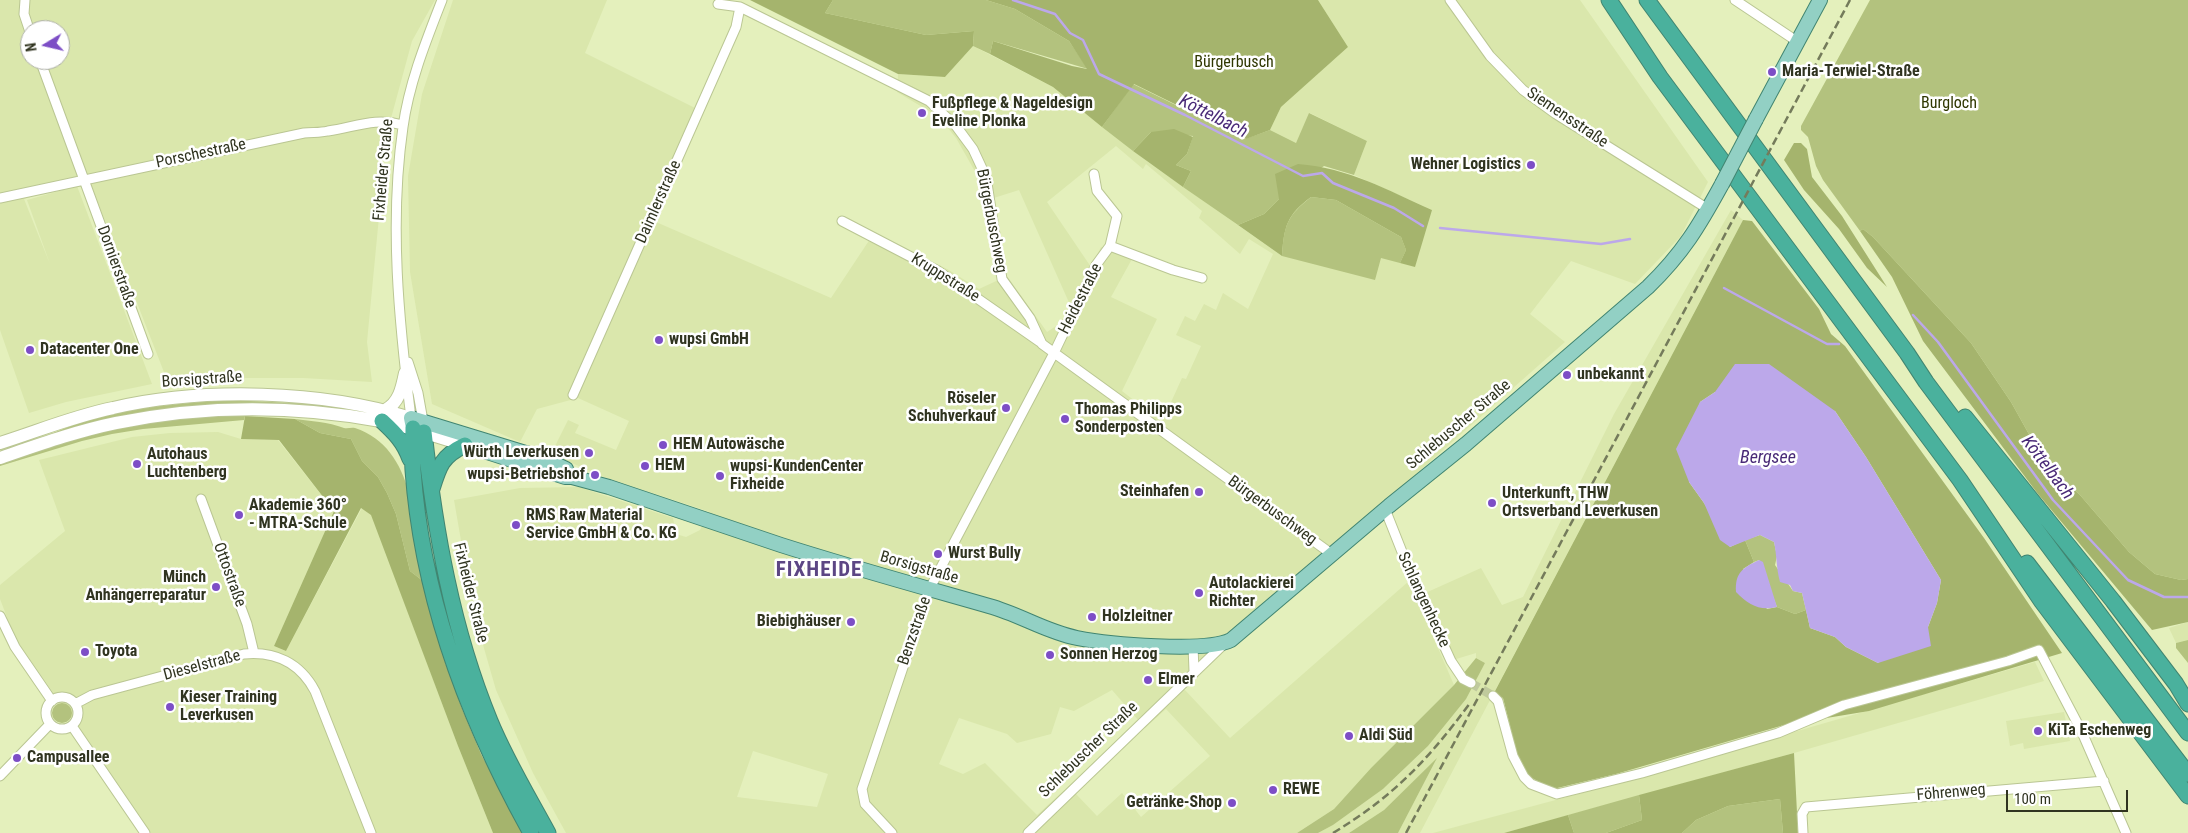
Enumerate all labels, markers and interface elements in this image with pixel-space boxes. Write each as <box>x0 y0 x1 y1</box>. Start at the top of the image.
north arrow <box>20 20 70 70</box>
text: N <box>23 42 40 53</box>
park label: Bürgerbusch <box>1194 53 1274 73</box>
place label: Maria-Terwiel-Straße <box>1782 62 1920 82</box>
marker: Maria-Terwiel-Straße <box>1766 66 1778 78</box>
street label: Siemensstraße <box>1523 84 1611 152</box>
water label: Köttelbach <box>1175 91 1251 143</box>
place label: Fußpflege & Nageldesign Eveline Plonka <box>932 94 1093 132</box>
park label: Burgloch <box>1921 94 1977 114</box>
marker: Fußpflege & Nageldesign Eveline Plonka <box>916 107 928 119</box>
street label: Fixheider Straße <box>370 118 398 222</box>
street label: Porschestraße <box>154 135 248 173</box>
place label: Wehner Logistics <box>1411 155 1521 175</box>
street label: Daimlerstraße <box>632 158 686 246</box>
marker: Wehner Logistics <box>1525 159 1537 171</box>
street label: Bürgerbuschweg <box>972 167 1010 275</box>
street label: Dornierstraße <box>92 223 140 311</box>
street label: Kruppstraße <box>907 249 983 307</box>
street label: Heidestraße <box>1055 260 1107 338</box>
place label: wupsi GmbH <box>669 330 749 350</box>
marker: wupsi GmbH <box>653 334 665 346</box>
place label: Datacenter One <box>40 340 139 360</box>
marker: Datacenter One <box>24 344 36 356</box>
place label: unbekannt <box>1577 365 1644 385</box>
street label: Borsigstraße <box>161 368 243 392</box>
marker: unbekannt <box>1561 369 1573 381</box>
street label: Schlebuscher Straße <box>1403 376 1515 474</box>
place label: Röseler Schuhverkauf <box>908 389 996 427</box>
place label: Thomas Philipps Sonderposten <box>1075 400 1182 438</box>
marker: Röseler Schuhverkauf <box>1000 402 1012 414</box>
marker: Thomas Philipps Sonderposten <box>1059 413 1071 425</box>
water label: Köttelbach <box>2016 432 2078 504</box>
place label: HEM Autowäsche <box>673 435 784 455</box>
marker: HEM Autowäsche <box>657 439 669 451</box>
place label: Würth Leverkusen <box>464 443 579 463</box>
place label: Autohaus Luchtenberg <box>147 445 227 483</box>
marker: Würth Leverkusen <box>583 447 595 459</box>
water label: Bergsee <box>1740 447 1796 469</box>
place label: HEM <box>655 456 685 476</box>
place label: wupsi-KundenCenter Fixheide <box>730 457 863 495</box>
marker: Autohaus Luchtenberg <box>131 458 143 470</box>
marker: HEM <box>639 460 651 472</box>
place label: wupsi-Betriebshof <box>467 465 585 485</box>
marker: wupsi-Betriebshof <box>589 469 601 481</box>
marker: wupsi-KundenCenter Fixheide <box>714 470 726 482</box>
street label: Bürgerbuschweg <box>1224 472 1320 550</box>
place label: Steinhafen <box>1120 482 1189 502</box>
place label: Unterkunft, THW Ortsverband Leverkusen <box>1502 484 1658 522</box>
marker: Steinhafen <box>1193 486 1205 498</box>
place label: Akademie 360° - MTRA-Schule <box>249 496 347 534</box>
marker: Unterkunft, THW Ortsverband Leverkusen <box>1486 497 1498 509</box>
place label: RMS Raw Material Service GmbH & Co. KG <box>526 506 677 544</box>
marker: Akademie 360° - MTRA-Schule <box>233 509 245 521</box>
marker: RMS Raw Material Service GmbH & Co. KG <box>510 519 522 531</box>
street label: Ottostraße <box>209 540 249 610</box>
street label: Fixheider Straße <box>448 541 492 645</box>
place label: Wurst Bully <box>948 544 1021 564</box>
street label: Borsigstraße <box>878 548 960 588</box>
marker: Wurst Bully <box>932 548 944 560</box>
street label: Schlangenhecke <box>1393 549 1453 651</box>
district label: FIXHEIDE <box>775 558 863 584</box>
place label: Münch Anhängerreparatur <box>86 568 206 606</box>
place label: Autolackierei Richter <box>1209 574 1294 612</box>
marker: Münch Anhängerreparatur <box>210 581 222 593</box>
marker: Autolackierei Richter <box>1193 587 1205 599</box>
street label: Benzstraße <box>894 594 936 668</box>
place label: Holzleitner <box>1102 607 1172 627</box>
marker: Holzleitner <box>1086 611 1098 623</box>
place label: Biebighäuser <box>757 612 841 632</box>
marker: Biebighäuser <box>845 616 857 628</box>
place label: Toyota <box>95 642 137 662</box>
place label: Sonnen Herzog <box>1060 645 1157 665</box>
marker: Toyota <box>79 646 91 658</box>
street label: Dieselstraße <box>161 647 243 685</box>
marker: Sonnen Herzog <box>1044 649 1056 661</box>
place label: Elmer <box>1158 670 1195 690</box>
marker: Elmer <box>1142 674 1154 686</box>
place label: Kieser Training Leverkusen <box>180 688 277 726</box>
street label: Schlebuscher Straße <box>1036 698 1142 802</box>
marker: Kieser Training Leverkusen <box>164 701 176 713</box>
place label: KiTa Eschenweg <box>2048 721 2151 741</box>
marker: KiTa Eschenweg <box>2032 725 2044 737</box>
place label: Aldi Süd <box>1359 726 1413 746</box>
marker: Aldi Süd <box>1343 730 1355 742</box>
place label: Campusallee <box>27 748 109 768</box>
marker: Campusallee <box>11 752 23 764</box>
place label: REWE <box>1283 780 1320 800</box>
street label: Föhrenweg <box>1916 780 1986 806</box>
scale bar <box>2008 780 2130 812</box>
marker: REWE <box>1267 784 1279 796</box>
text: 100 m <box>2014 790 2051 808</box>
place label: Getränke-Shop <box>1126 793 1222 813</box>
marker: Getränke-Shop <box>1226 797 1238 809</box>

